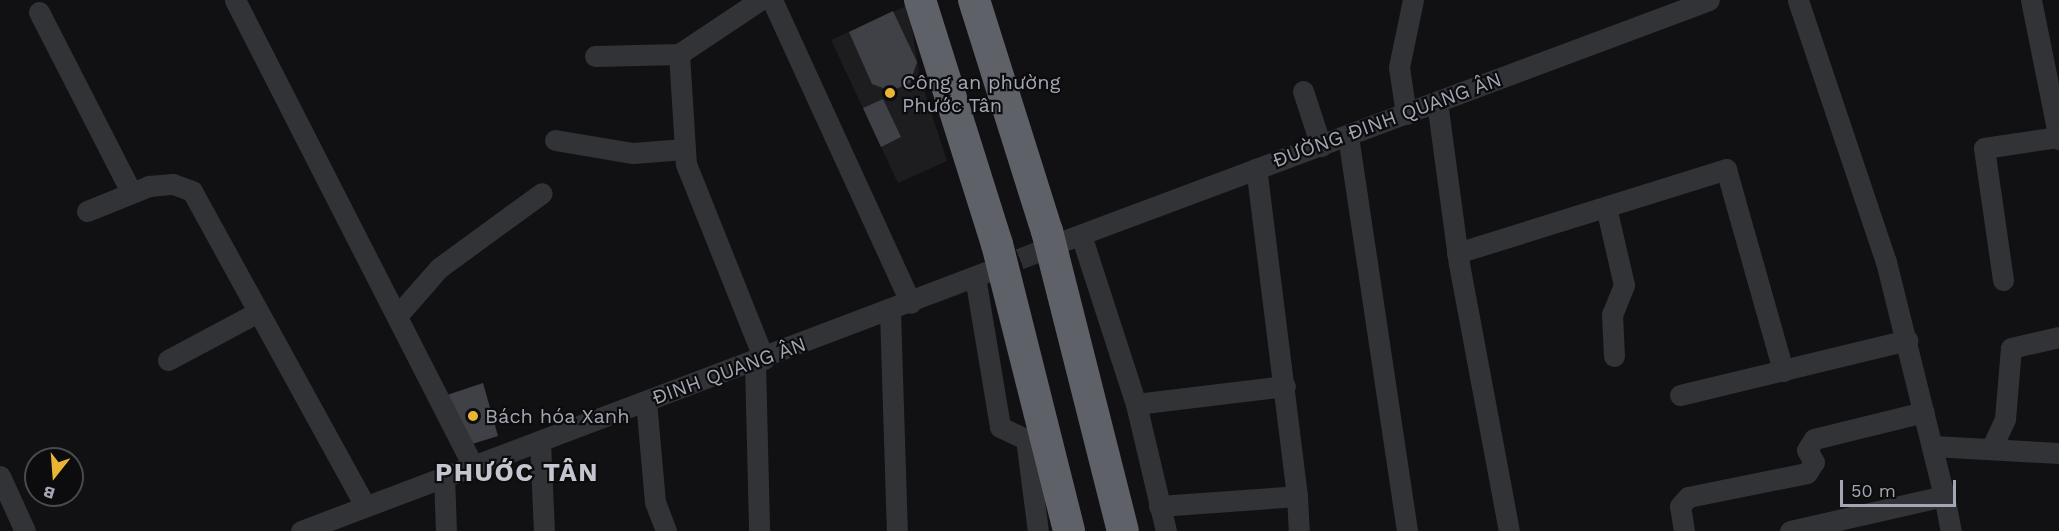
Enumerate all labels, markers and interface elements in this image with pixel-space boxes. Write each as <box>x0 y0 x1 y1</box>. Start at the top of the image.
street label: ĐƯỜNG ĐINH QUANG ÂN <box>1269 67 1505 173</box>
place label: Công an phường Phước Tân <box>902 70 1060 117</box>
marker: Công an phường Phước Tân <box>883 86 897 100</box>
street label: ĐINH QUANG ÂN <box>649 332 809 410</box>
place label: Bách hóa Xanh <box>485 404 630 428</box>
marker: Bách hóa Xanh <box>466 409 480 423</box>
north arrow <box>24 447 84 507</box>
district label: PHƯỚC TÂN <box>435 457 599 489</box>
scale bar <box>1843 468 1958 506</box>
text: 50 m <box>1851 480 1896 501</box>
text: B <box>41 482 57 503</box>

